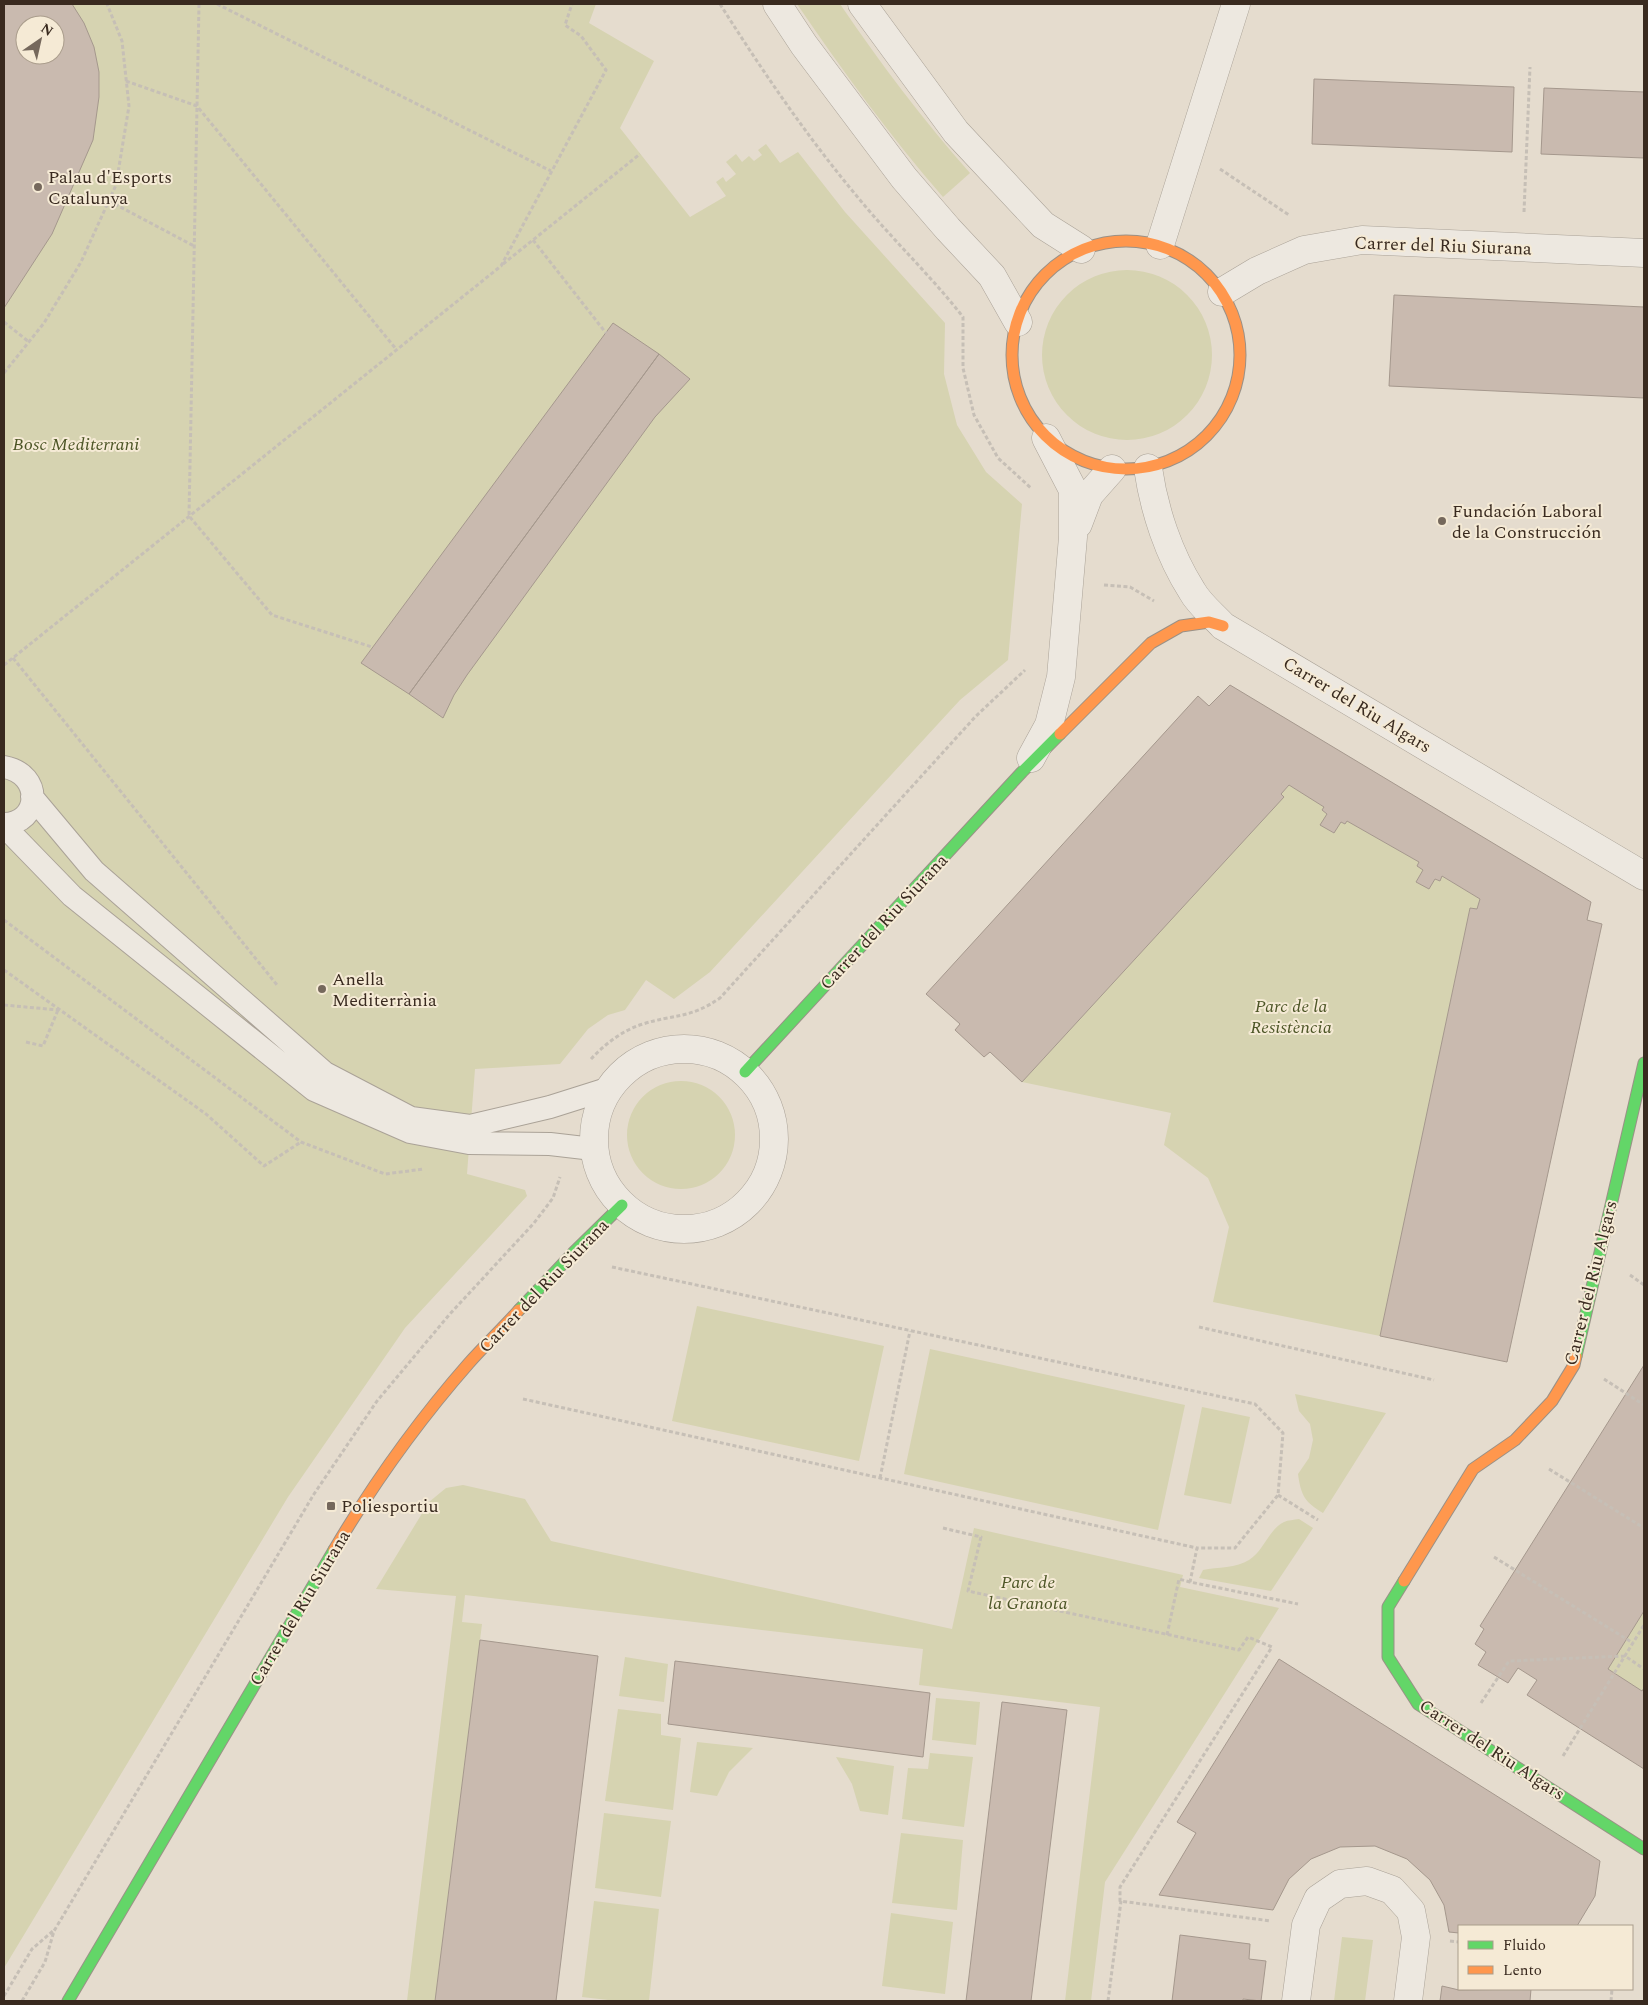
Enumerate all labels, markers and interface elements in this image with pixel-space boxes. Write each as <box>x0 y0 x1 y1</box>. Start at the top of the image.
north arrow <box>15 15 65 65</box>
text: N <box>36 18 58 42</box>
place label: Palau d'Esports Catalunya <box>48 164 172 212</box>
marker: Palau d'Esports Catalunya <box>32 181 44 193</box>
street label: Carrer del Riu Siurana <box>1354 229 1533 263</box>
park label: Bosc Mediterrani <box>13 431 139 458</box>
place label: Fundación Laboral de la Construcción <box>1452 498 1603 546</box>
marker: Fundación Laboral de la Construcción <box>1436 515 1448 527</box>
street label: Carrer del Riu Algars <box>1278 650 1436 760</box>
street label: Carrer del Riu Siurana <box>813 848 955 996</box>
place label: Anella Mediterrània <box>332 966 437 1014</box>
marker: Anella Mediterrània <box>316 983 328 995</box>
park label: Parc de la Resistència <box>1250 993 1332 1041</box>
street label: Carrer del Riu Algars <box>1557 1198 1625 1368</box>
street label: Carrer del Riu Siurana <box>473 1213 616 1359</box>
place label: Poliesportiu <box>341 1493 439 1520</box>
marker: Poliesportiu <box>325 1500 337 1512</box>
street label: Carrer del Riu Siurana <box>243 1525 357 1691</box>
park label: Parc de la Granota <box>988 1569 1068 1617</box>
street label: Carrer del Riu Algars <box>1414 1693 1570 1807</box>
legend <box>1458 1925 1633 1990</box>
text: Fluido <box>1503 1934 1546 1957</box>
text: Lento <box>1503 1959 1542 1982</box>

